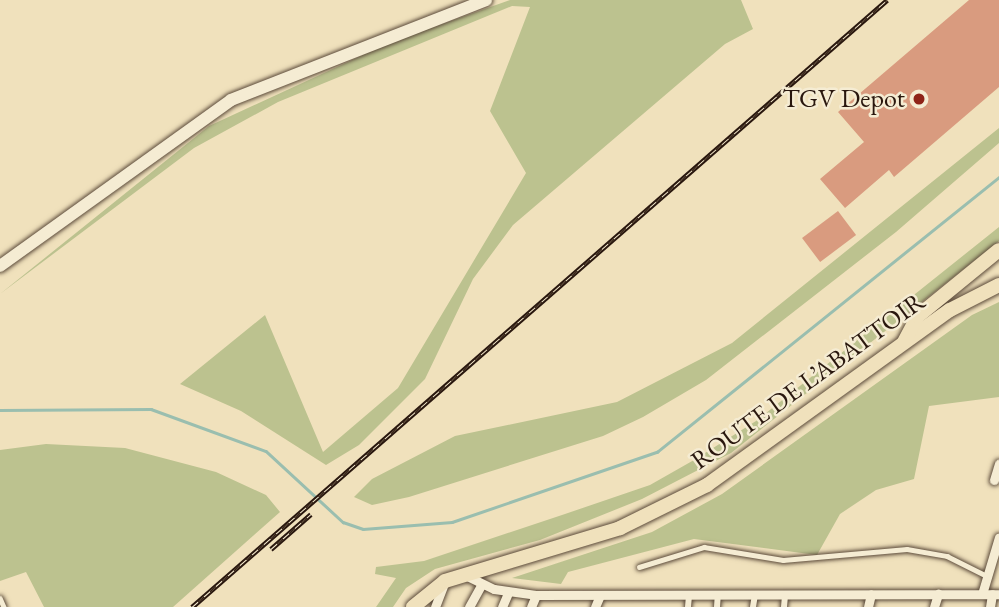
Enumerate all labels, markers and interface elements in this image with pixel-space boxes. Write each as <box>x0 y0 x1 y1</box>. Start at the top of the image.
place label: TGV Depot <box>782 83 905 115</box>
marker: TGV Depot <box>911 91 927 107</box>
street label: ROUTE DE L’ABATTOIR <box>685 286 931 476</box>

